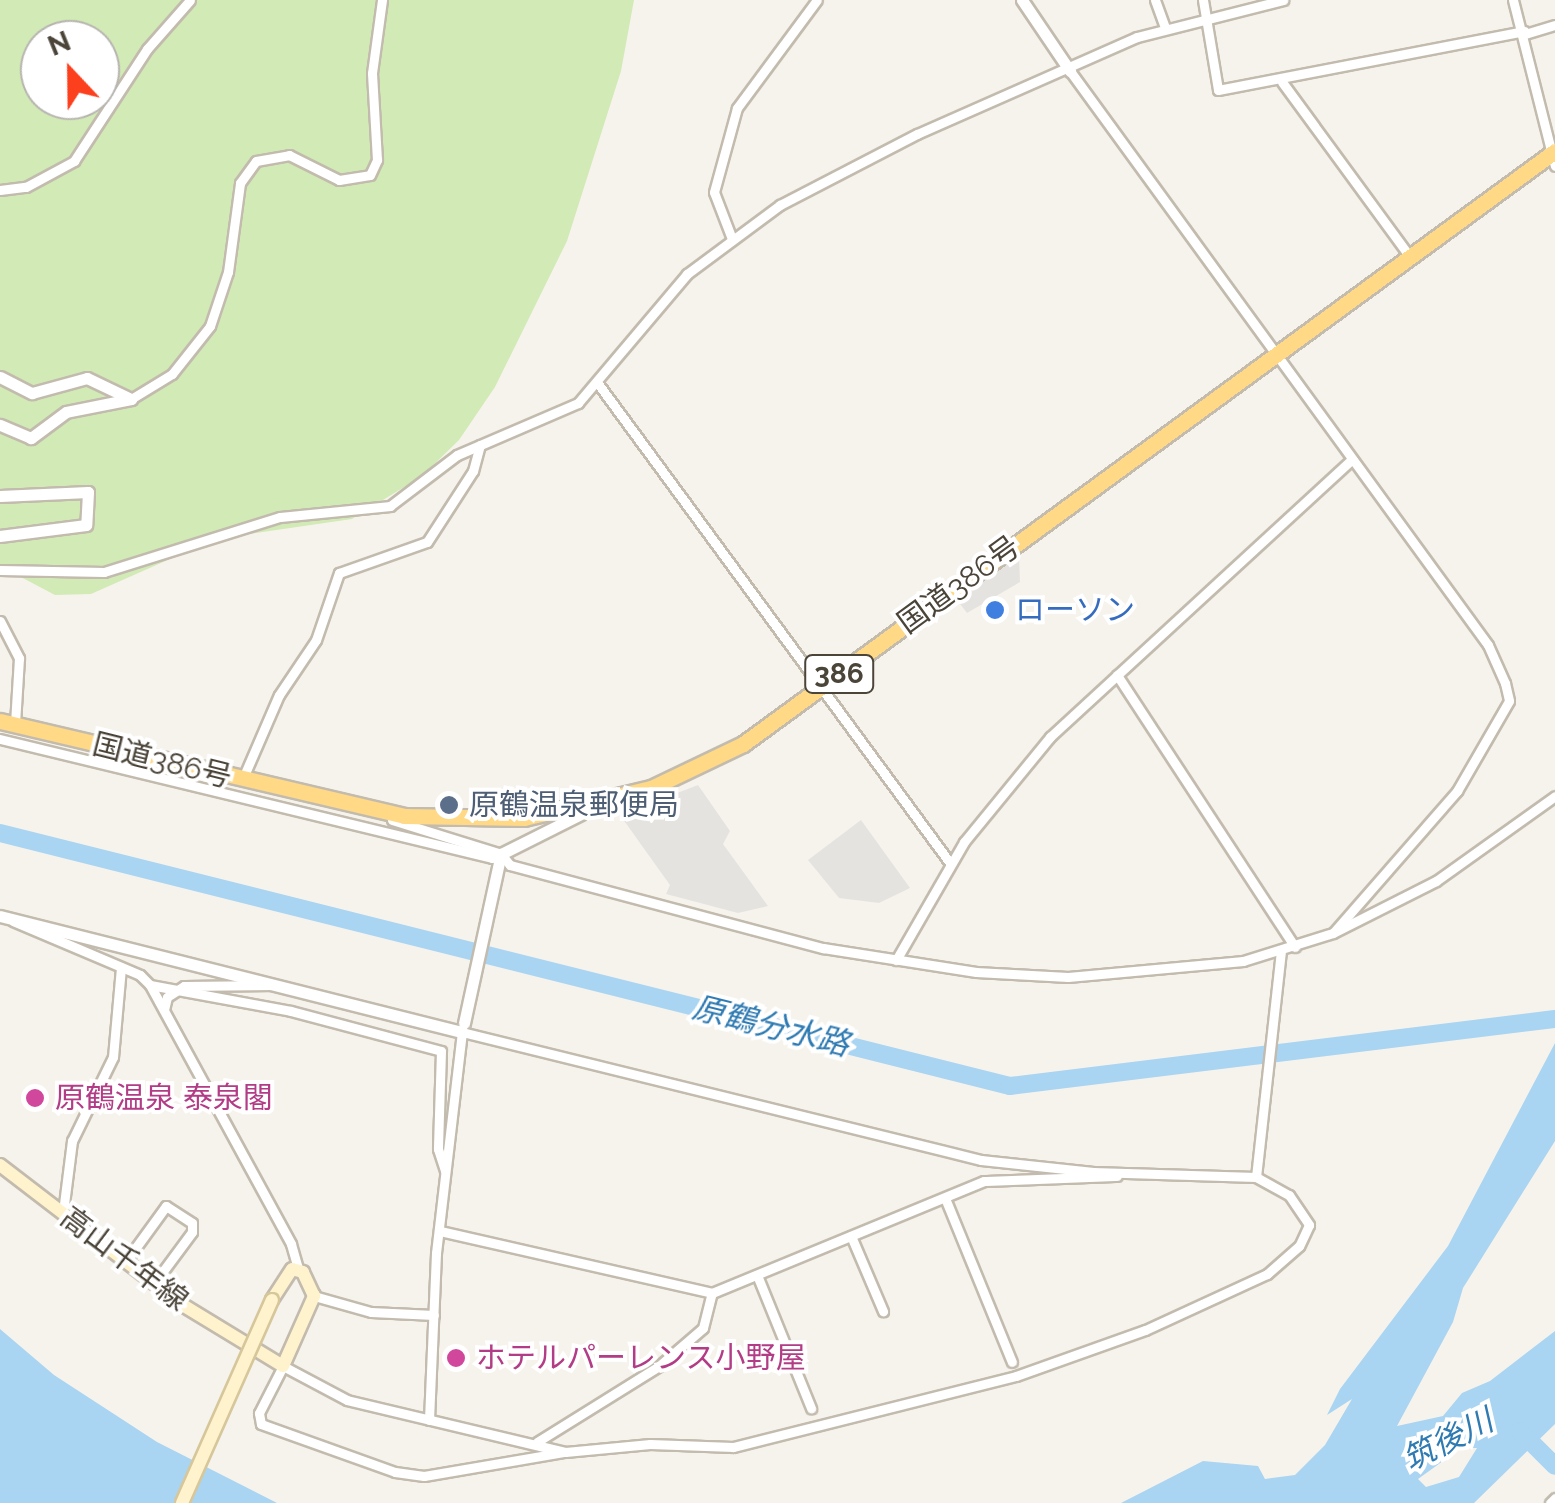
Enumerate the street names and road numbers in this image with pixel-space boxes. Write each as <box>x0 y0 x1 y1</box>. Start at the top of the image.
street label: 国道386号 <box>891 529 1027 641</box>
road number: 386 <box>804 651 874 697</box>
street label: 国道386号 <box>89 726 235 796</box>
street label: 高山千年線 <box>53 1199 195 1319</box>

